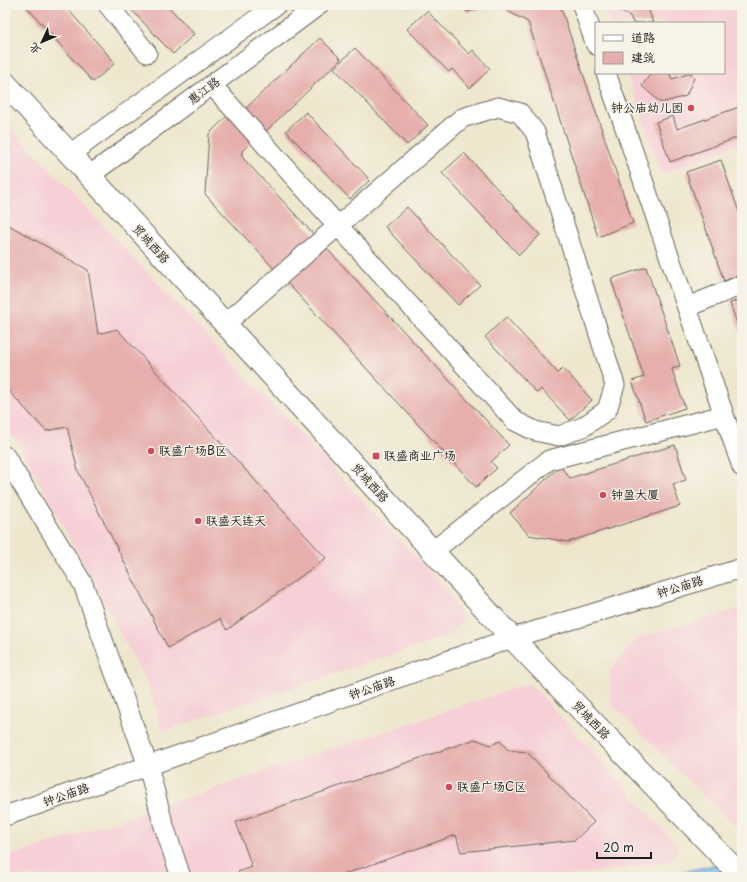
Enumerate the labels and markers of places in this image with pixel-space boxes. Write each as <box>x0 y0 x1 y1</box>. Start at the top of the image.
place label: 钟公庙幼儿园 <box>611 98 683 116</box>
marker: 钟公庙幼儿园 <box>686 103 696 113</box>
place label: 联盛广场B区 <box>159 441 227 459</box>
marker: 联盛广场B区 <box>146 446 156 456</box>
place label: 联盛商业广场 <box>384 446 456 464</box>
marker: 联盛商业广场 <box>371 451 381 461</box>
place label: 钟盈大厦 <box>611 485 659 503</box>
marker: 钟盈大厦 <box>598 490 608 500</box>
place label: 联盛天连天 <box>206 511 266 529</box>
marker: 联盛天连天 <box>193 516 203 526</box>
place label: 联盛广场C区 <box>457 777 526 795</box>
marker: 联盛广场C区 <box>444 782 454 792</box>

